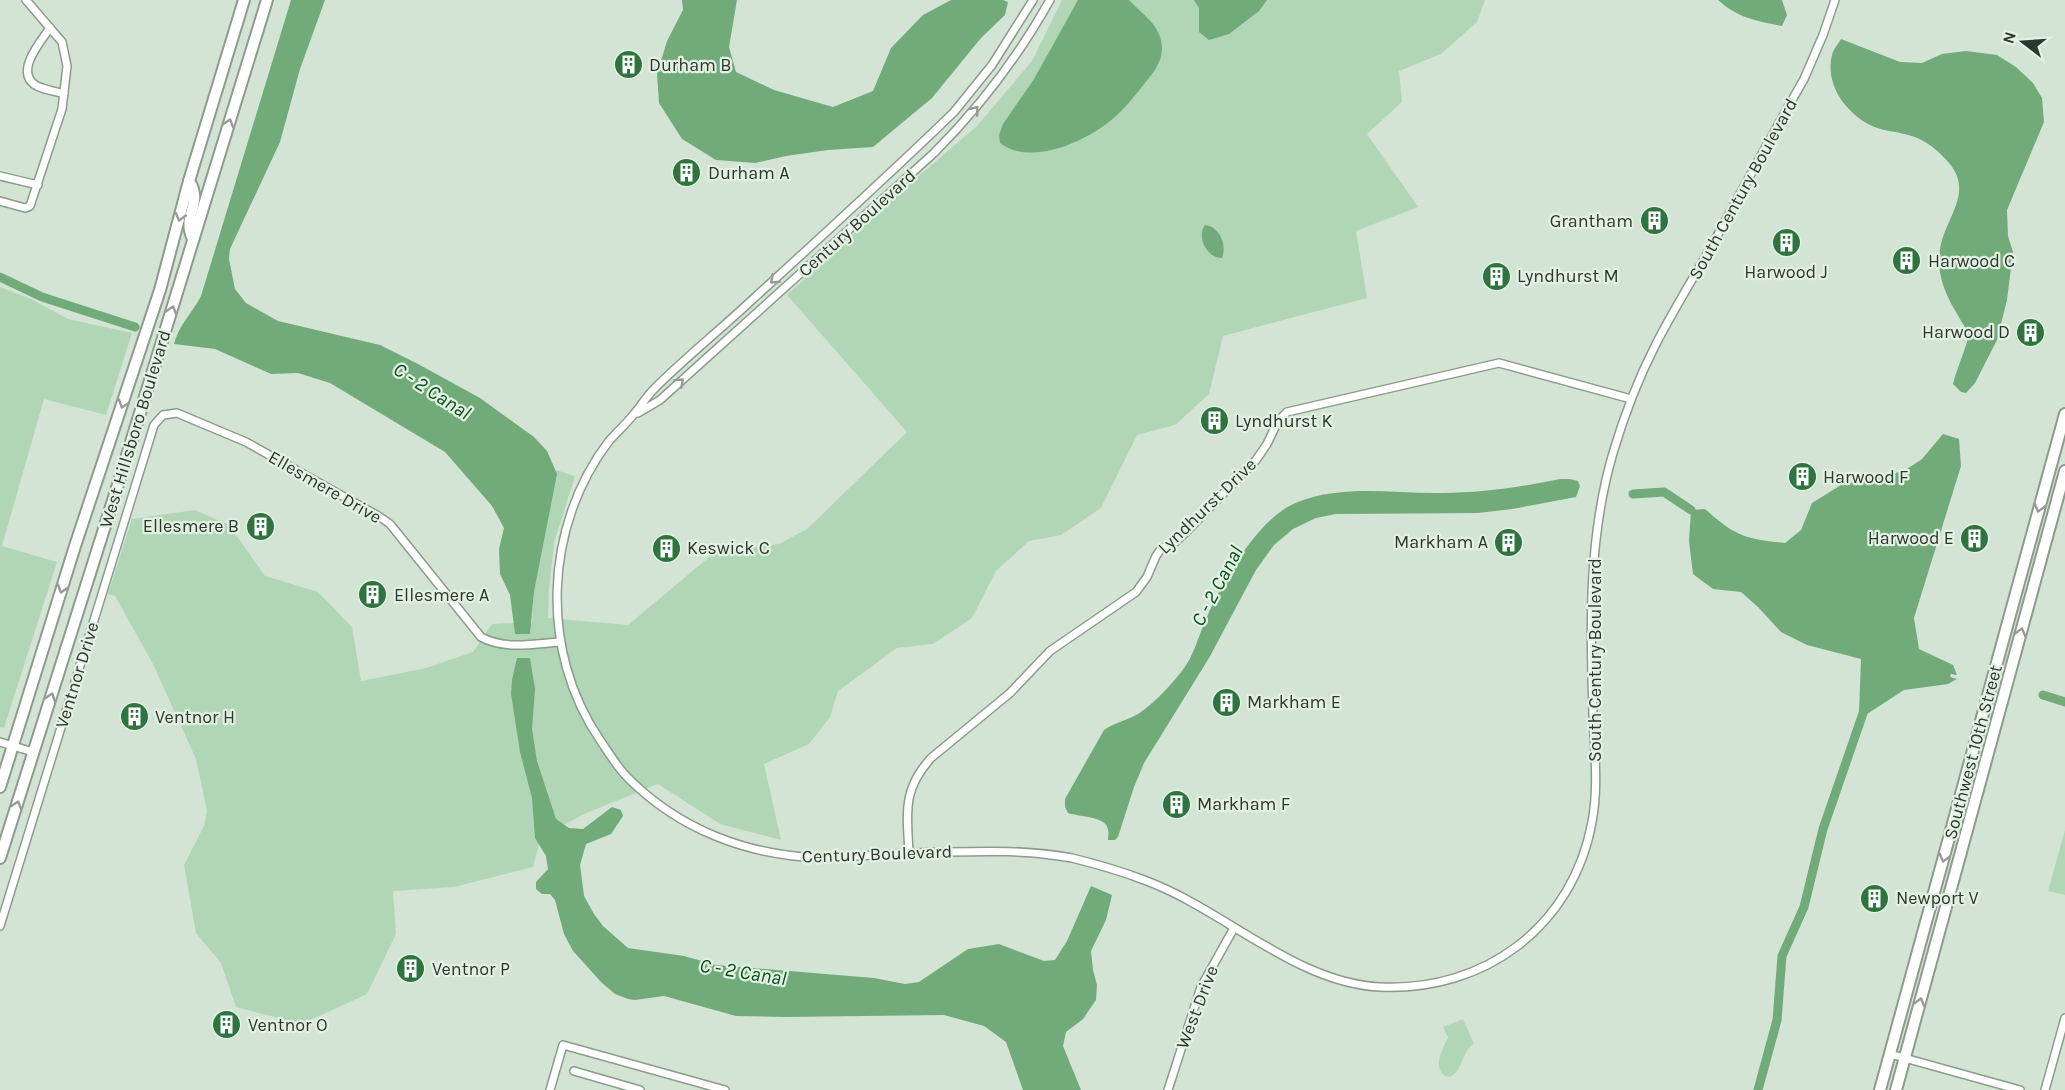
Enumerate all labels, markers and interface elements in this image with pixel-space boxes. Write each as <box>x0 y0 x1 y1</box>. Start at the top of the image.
north arrow <box>1993 12 2053 72</box>
text: N <box>1998 29 2020 46</box>
building icon: Durham B <box>612 49 644 81</box>
place label: Durham B <box>649 54 731 76</box>
street label: South Century Boulevard <box>1684 95 1802 283</box>
one-way arrow <box>967 106 978 117</box>
one-way arrow <box>221 118 234 129</box>
building icon: Durham A <box>671 157 703 189</box>
place label: Durham A <box>708 162 790 184</box>
street label: Century Boulevard <box>794 165 920 281</box>
building icon: Grantham <box>1638 205 1670 237</box>
place label: Grantham <box>1550 210 1633 232</box>
one-way arrow <box>174 212 187 222</box>
building icon: Harwood J <box>1770 227 1802 259</box>
building icon: Harwood C <box>1891 245 1923 277</box>
place label: Harwood C <box>1928 250 2015 272</box>
building icon: Lyndhurst M <box>1480 260 1512 292</box>
place label: Harwood J <box>1744 261 1828 283</box>
place label: Lyndhurst M <box>1517 265 1619 287</box>
one-way arrow <box>770 273 781 284</box>
one-way arrow <box>165 305 177 316</box>
building icon: Harwood D <box>2015 316 2047 348</box>
place label: Harwood D <box>1922 321 2010 343</box>
street label: West Hillsboro Boulevard <box>94 327 176 531</box>
water label: C - 2 Canal <box>389 357 475 425</box>
one-way arrow <box>673 378 684 389</box>
one-way arrow <box>118 398 130 409</box>
building icon: Lyndhurst K <box>1198 405 1230 437</box>
place label: Lyndhurst K <box>1235 410 1333 432</box>
street label: Ellesmere Drive <box>264 446 386 528</box>
street label: Lyndhurst Drive <box>1153 453 1261 559</box>
building icon: Harwood F <box>1786 461 1818 493</box>
place label: Harwood F <box>1823 466 1909 488</box>
one-way arrow <box>2034 503 2047 513</box>
building icon: Ellesmere B <box>244 510 276 542</box>
place label: Ellesmere B <box>143 515 239 537</box>
building icon: Harwood E <box>1959 522 1991 554</box>
building icon: Markham A <box>1493 526 1525 558</box>
place label: Harwood E <box>1868 527 1954 549</box>
place label: Markham A <box>1394 531 1488 553</box>
building icon: Keswick C <box>650 532 682 564</box>
place label: Keswick C <box>687 537 770 559</box>
water label: C - 2 Canal <box>1186 542 1248 630</box>
street label: South Century Boulevard <box>1584 558 1606 762</box>
building icon: Ellesmere A <box>357 579 389 611</box>
one-way arrow <box>57 583 69 594</box>
place label: Ellesmere A <box>394 584 489 606</box>
street label: Ventnor Drive <box>50 619 104 731</box>
one-way arrow <box>2014 627 2026 638</box>
street label: Southwest 10th Street <box>1939 662 2007 842</box>
building icon: Markham E <box>1210 686 1242 718</box>
place label: Markham E <box>1247 691 1341 713</box>
one-way arrow <box>44 692 56 702</box>
building icon: Ventnor H <box>118 701 150 733</box>
place label: Ventnor H <box>155 706 235 728</box>
building icon: Markham F <box>1160 788 1192 820</box>
place label: Markham F <box>1197 793 1290 815</box>
one-way arrow <box>9 800 22 811</box>
street label: Century Boulevard <box>802 840 952 868</box>
one-way arrow <box>1938 853 1951 863</box>
building icon: Newport V <box>1859 882 1891 914</box>
place label: Newport V <box>1896 887 1979 909</box>
building icon: Ventnor P <box>395 953 427 985</box>
water label: C - 2 Canal <box>698 954 788 990</box>
place label: Ventnor P <box>432 958 510 980</box>
street label: West Drive <box>1171 962 1223 1052</box>
one-way arrow <box>1913 997 1925 1008</box>
building icon: Ventnor O <box>211 1009 243 1041</box>
place label: Ventnor O <box>248 1014 328 1036</box>

